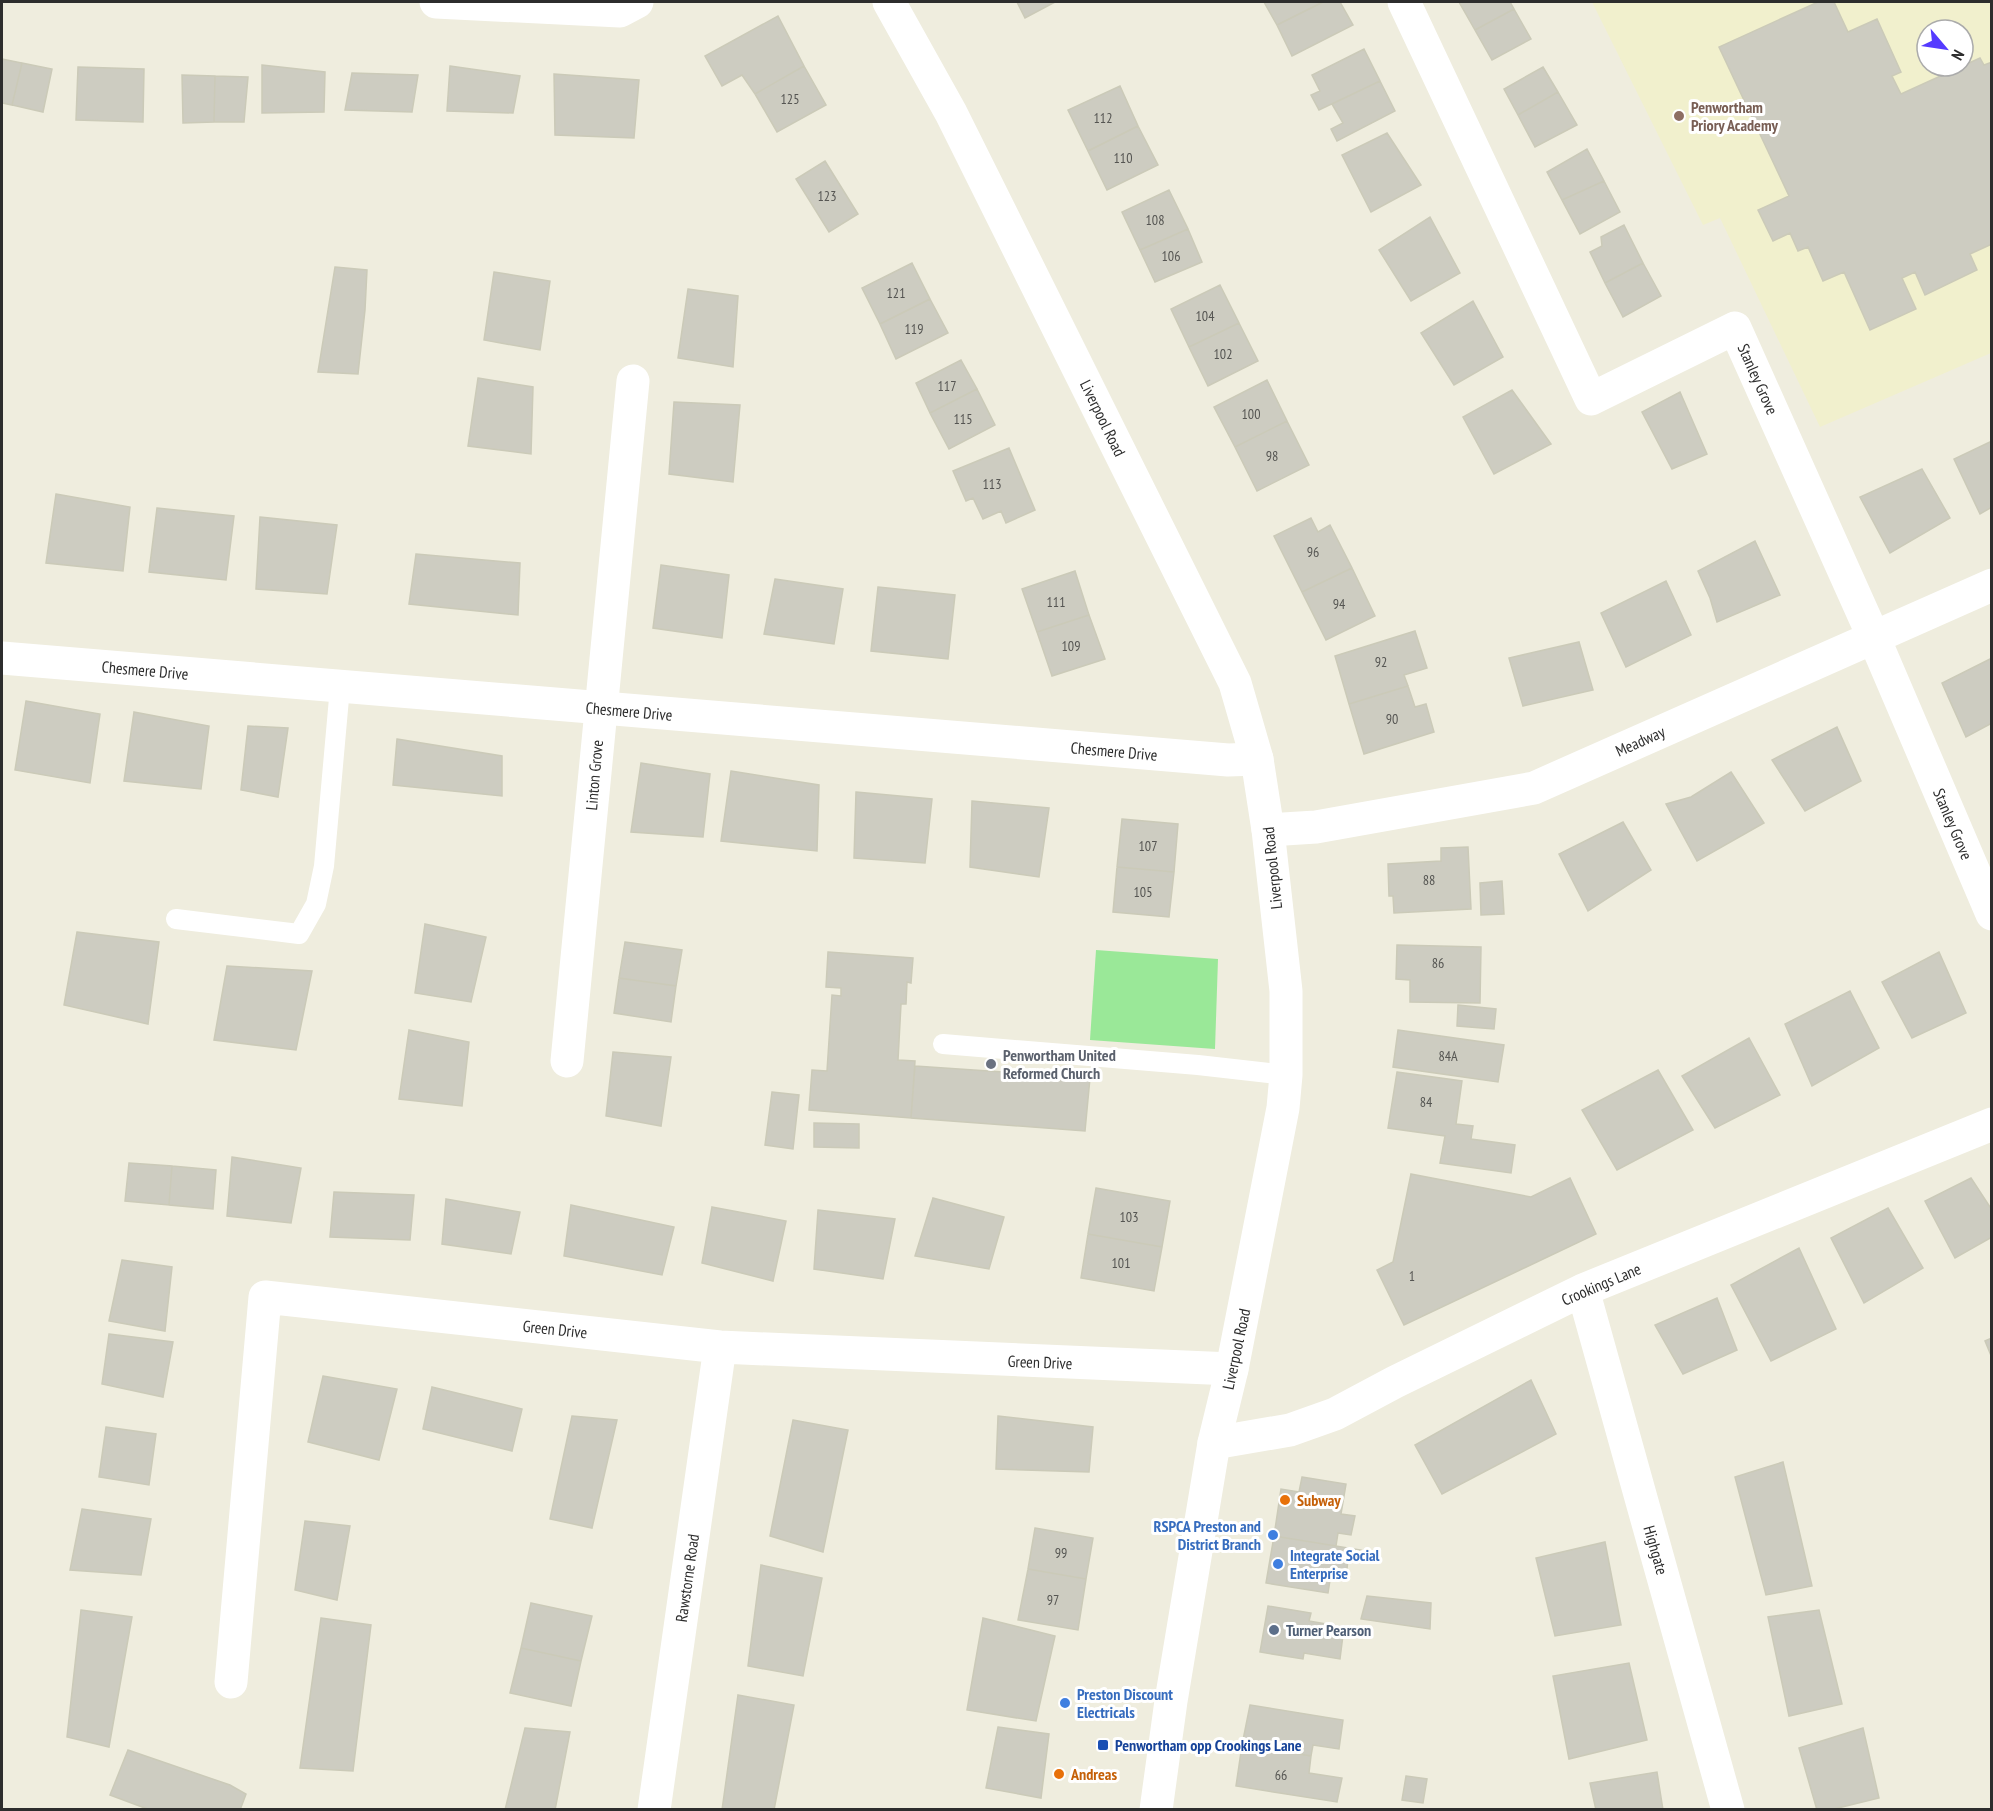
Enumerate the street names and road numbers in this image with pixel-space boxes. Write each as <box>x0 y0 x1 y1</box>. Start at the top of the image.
street label: Stanley Grove <box>1734 340 1782 418</box>
street label: Liverpool Road <box>1076 377 1130 460</box>
street label: Chesmere Drive <box>101 656 189 684</box>
street label: Chesmere Drive <box>585 697 673 725</box>
street label: Meadway <box>1612 721 1668 761</box>
street label: Chesmere Drive <box>1070 737 1158 765</box>
street label: Linton Grove <box>581 739 607 811</box>
street label: Stanley Grove <box>1929 785 1977 863</box>
street label: Liverpool Road <box>1258 826 1286 910</box>
street label: Crookings Lane <box>1558 1258 1644 1310</box>
street label: Liverpool Road <box>1218 1306 1254 1391</box>
street label: Green Drive <box>522 1316 588 1342</box>
street label: Green Drive <box>1007 1351 1073 1373</box>
street label: Highgate <box>1639 1523 1673 1577</box>
street label: Rawstorne Road <box>671 1533 703 1623</box>

